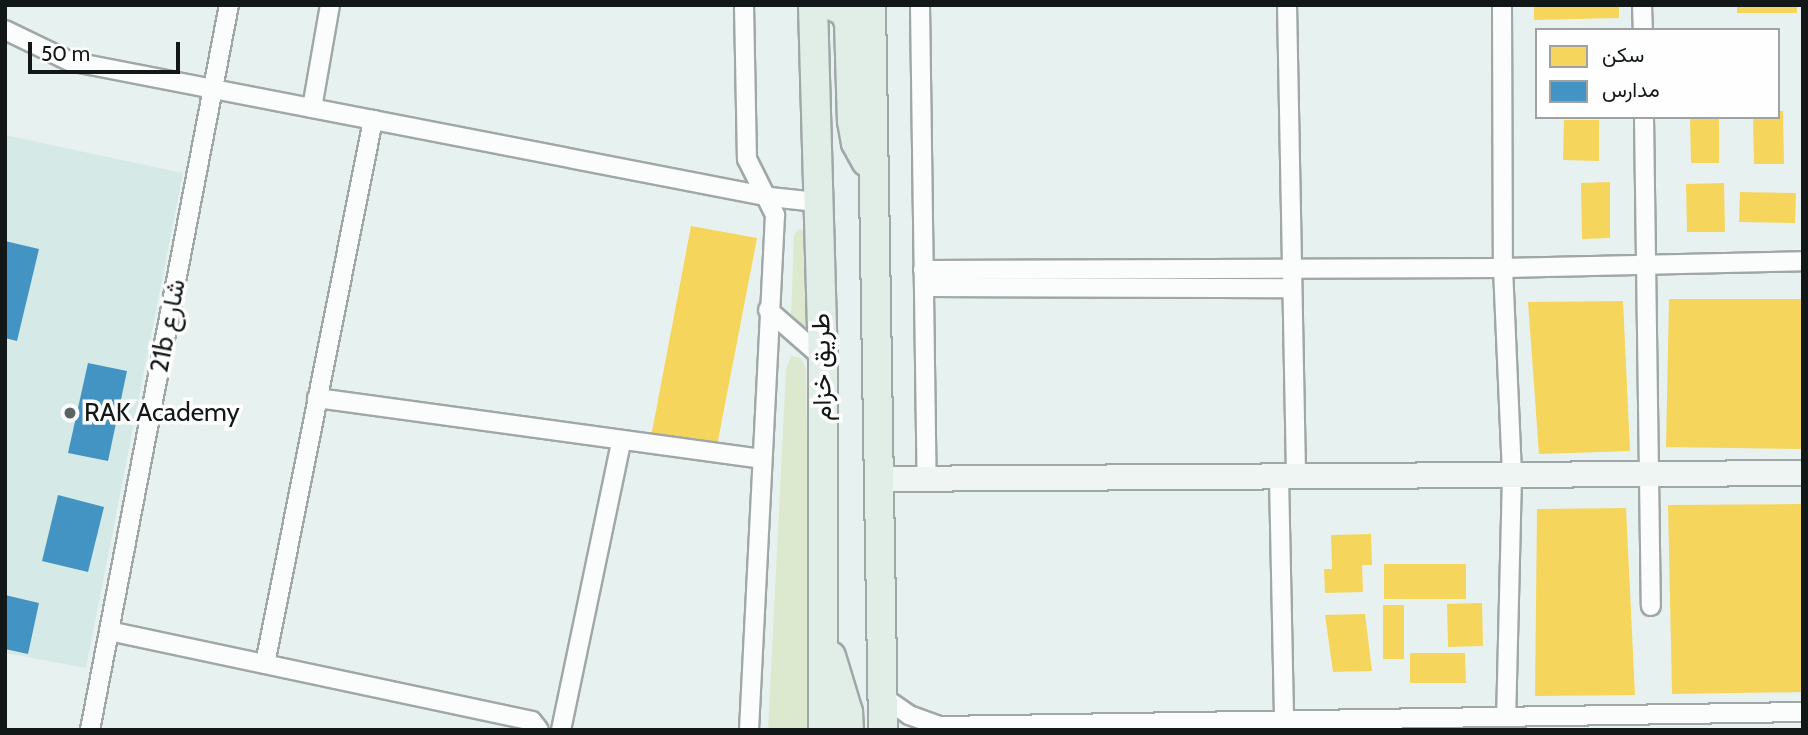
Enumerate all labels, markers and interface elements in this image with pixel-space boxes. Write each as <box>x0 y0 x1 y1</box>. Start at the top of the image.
scale bar <box>32 28 184 72</box>
legend <box>1535 28 1780 119</box>
text: 50 m <box>41 41 90 66</box>
text: سكن <box>1602 42 1644 67</box>
text: مدارس <box>1602 77 1660 102</box>
street label: 21b شارع <box>144 277 192 375</box>
street label: طريق خزام <box>805 313 839 421</box>
place label: RAK Academy <box>84 397 240 429</box>
marker: RAK Academy <box>62 405 78 421</box>

